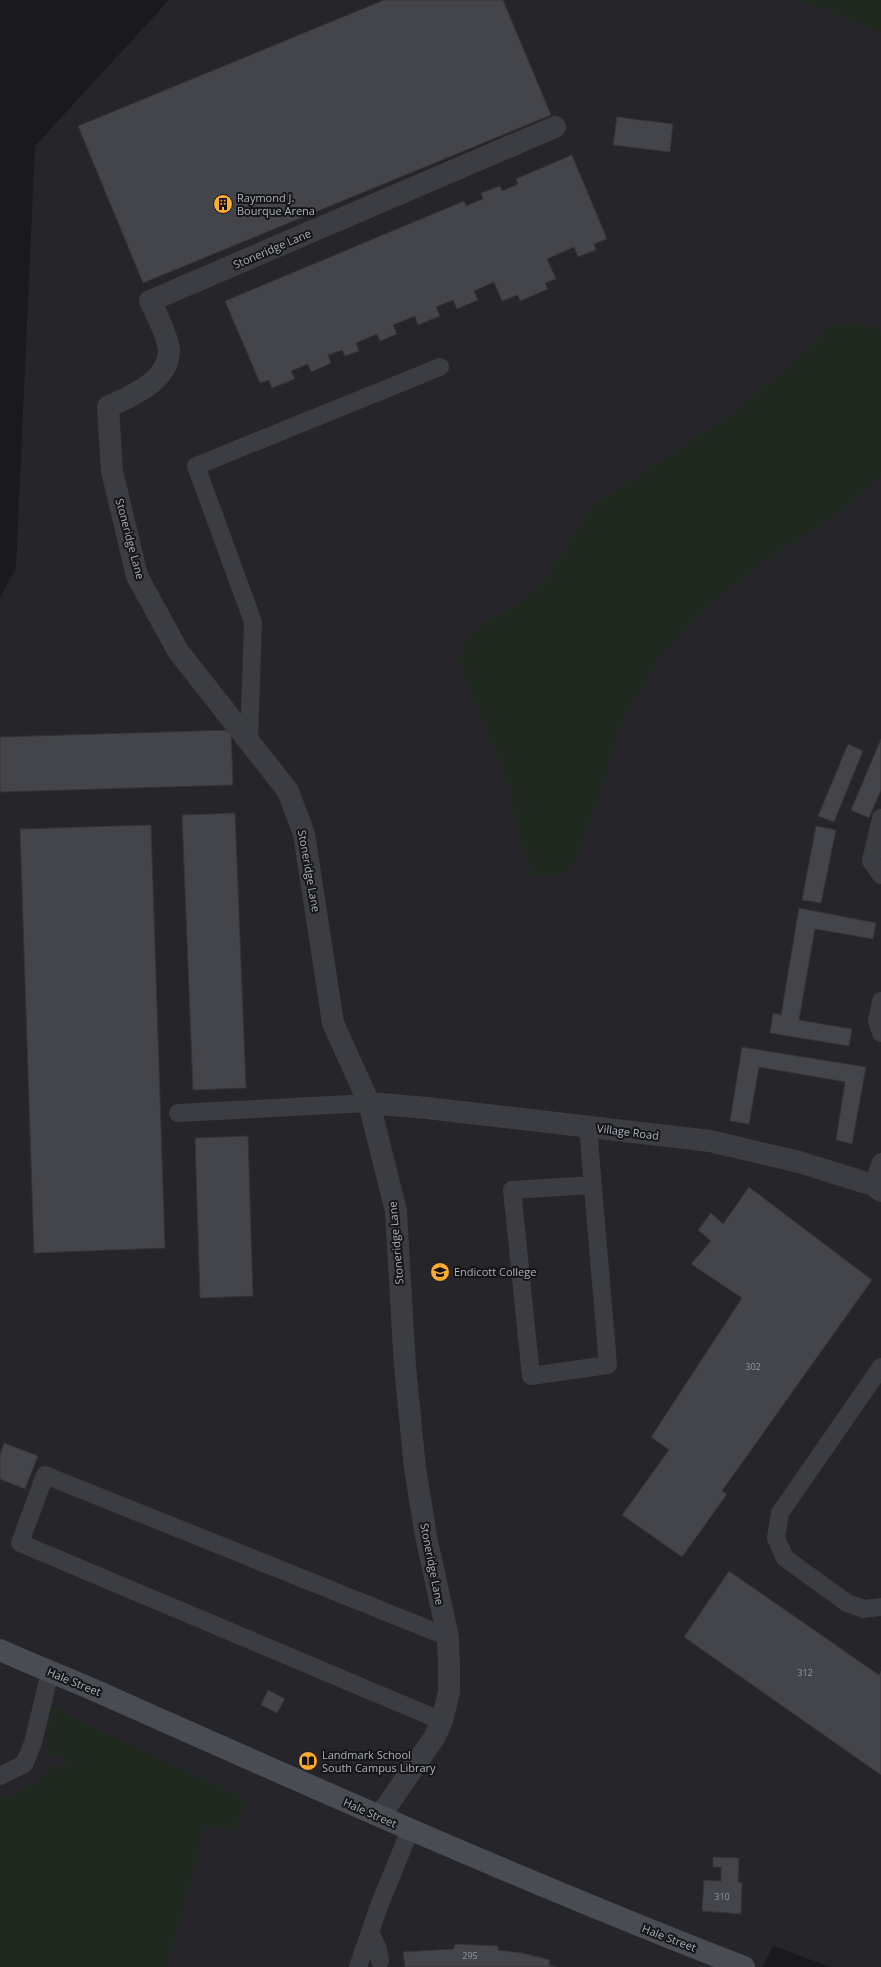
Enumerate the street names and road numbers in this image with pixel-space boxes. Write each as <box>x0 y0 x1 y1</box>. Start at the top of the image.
street label: Stoneridge Lane <box>231 225 313 272</box>
street label: Stoneridge Lane <box>112 497 149 581</box>
street label: Stoneridge Lane <box>295 829 324 913</box>
street label: Village Road <box>596 1120 660 1143</box>
street label: Stoneridge Lane <box>384 1201 407 1285</box>
street label: Stoneridge Lane <box>417 1522 448 1606</box>
street label: Hale Street <box>45 1664 103 1699</box>
street label: Hale Street <box>341 1794 399 1831</box>
street label: Hale Street <box>640 1920 698 1955</box>

